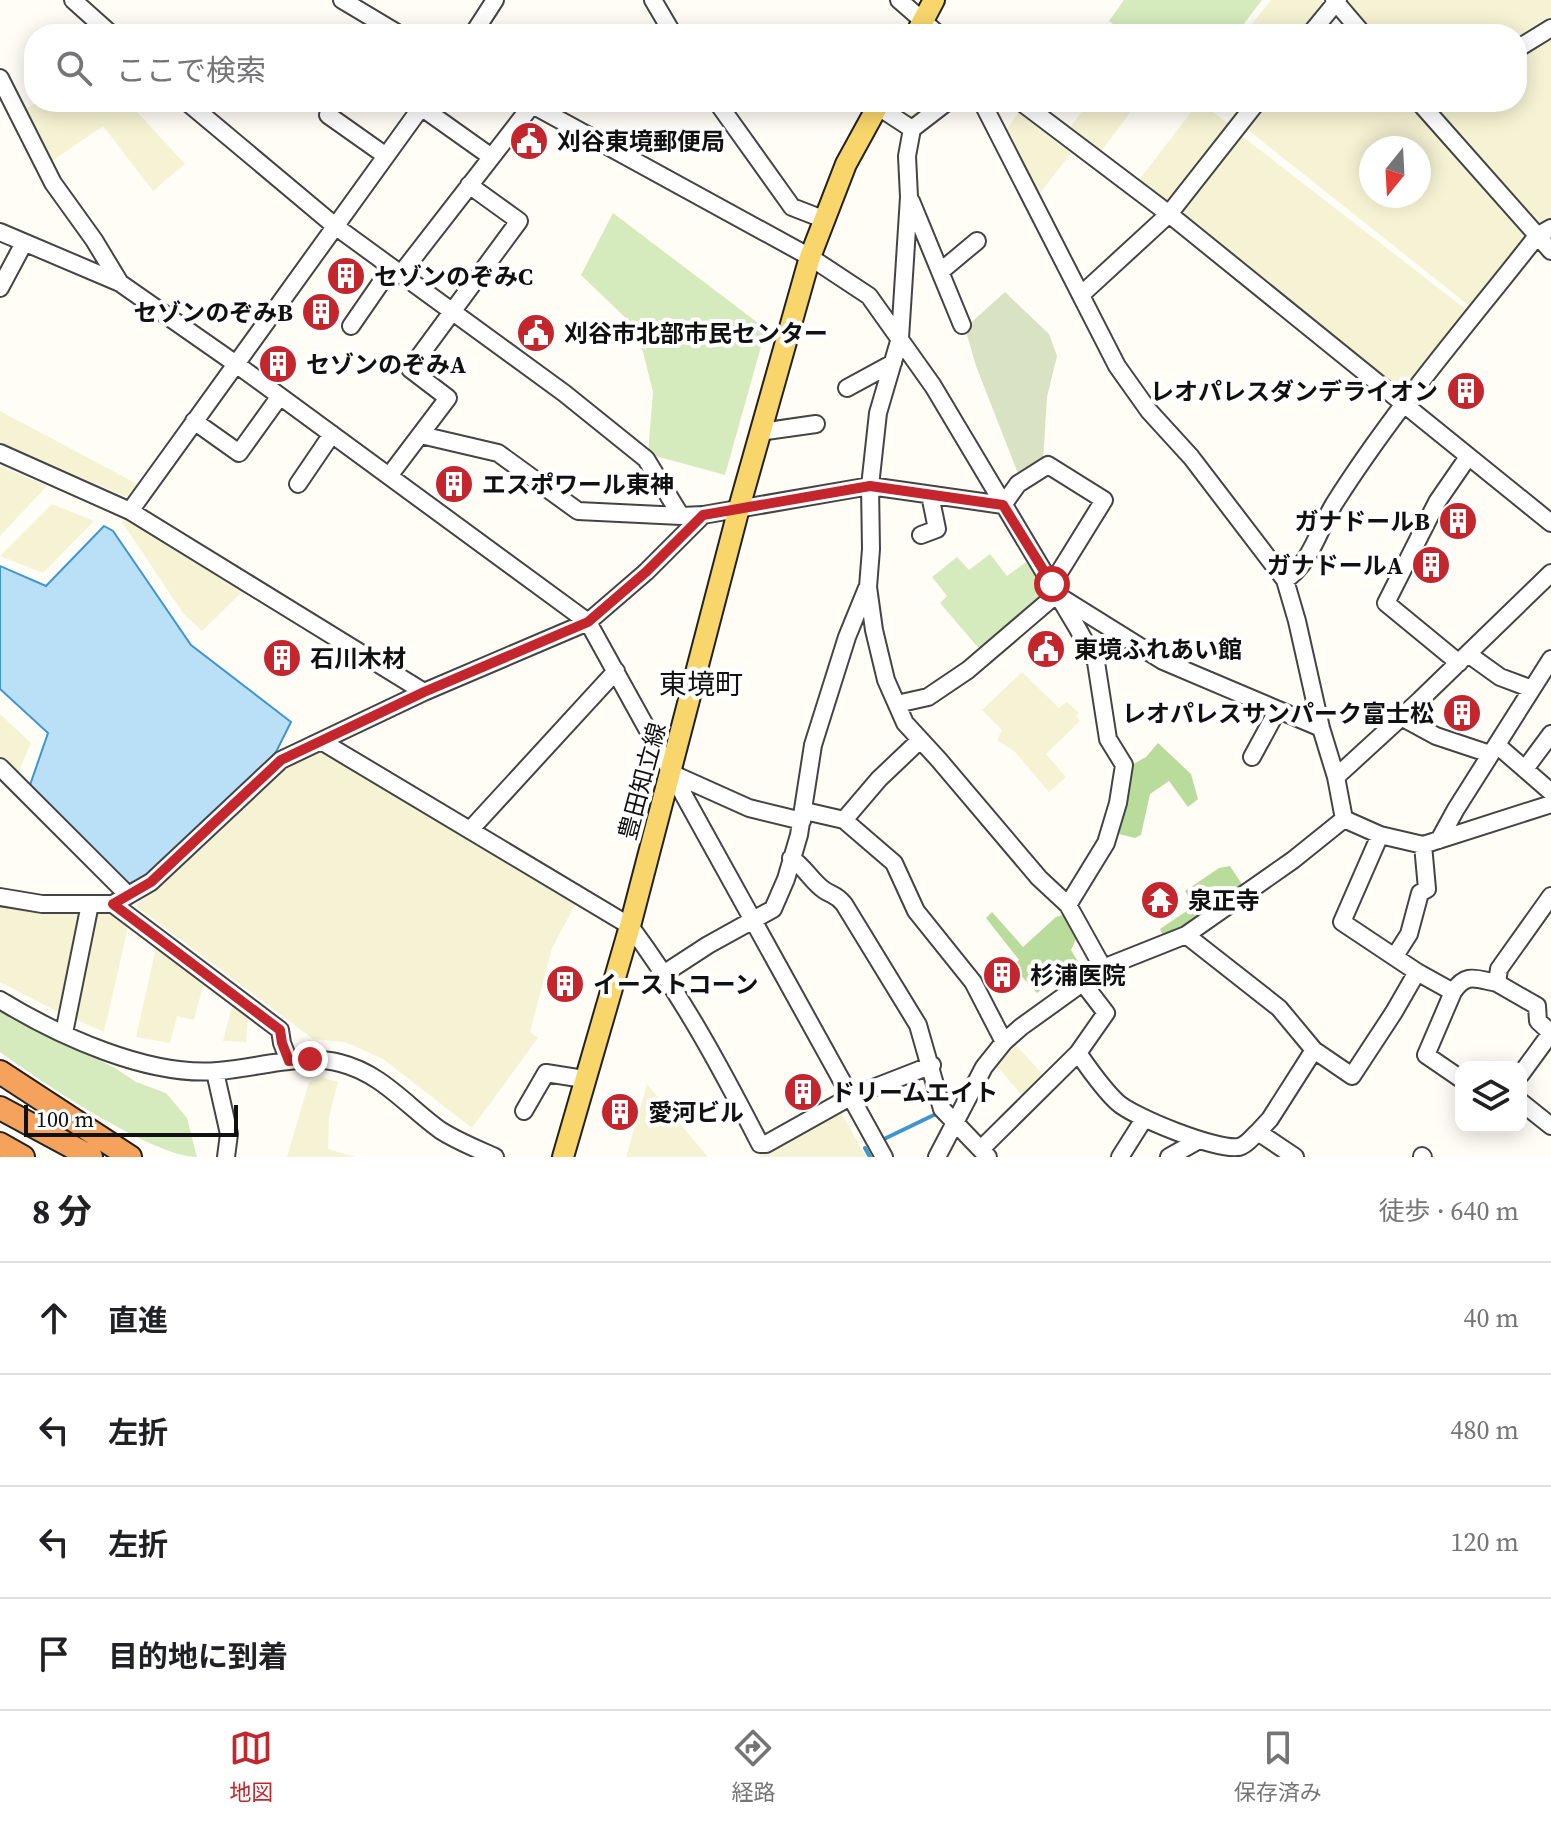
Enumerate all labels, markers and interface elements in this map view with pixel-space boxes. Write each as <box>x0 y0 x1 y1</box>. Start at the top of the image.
search box <box>24 24 1527 112</box>
icon: search <box>52 46 96 90</box>
text: ここで検索 <box>116 50 266 91</box>
public building icon: 刈谷東境郵便局 <box>508 120 550 162</box>
place label: 刈谷東境郵便局 <box>557 125 725 158</box>
north arrow <box>1359 136 1431 208</box>
building icon: セゾンのぞみC <box>325 255 367 297</box>
place label: セゾンのぞみC <box>374 260 533 293</box>
building icon: セゾンのぞみB <box>300 291 342 333</box>
place label: セゾンのぞみB <box>133 296 293 329</box>
public building icon: 刈谷市北部市民センター <box>515 312 557 354</box>
place label: 刈谷市北部市民センター <box>564 317 828 350</box>
building icon: セゾンのぞみA <box>257 343 299 385</box>
place label: セゾンのぞみA <box>306 348 466 381</box>
building icon: レオパレスダンデライオン <box>1445 370 1487 412</box>
place label: レオパレスダンデライオン <box>1150 375 1438 408</box>
building icon: エスポワール東神 <box>433 463 475 505</box>
place label: エスポワール東神 <box>482 468 674 501</box>
building icon: ガナドールB <box>1437 500 1479 542</box>
place label: ガナドールB <box>1294 505 1430 538</box>
building icon: ガナドールA <box>1410 544 1452 586</box>
place label: ガナドールA <box>1267 549 1403 582</box>
route start <box>1034 566 1070 602</box>
public building icon: 東境ふれあい館 <box>1025 628 1067 670</box>
place label: 東境ふれあい館 <box>1074 633 1242 666</box>
building icon: 石川木材 <box>261 637 303 679</box>
place label: 石川木材 <box>310 642 406 675</box>
district label: 東境町 <box>659 665 743 703</box>
building icon: レオパレスサンパーク富士松 <box>1441 692 1483 734</box>
place label: レオパレスサンパーク富士松 <box>1122 697 1434 730</box>
street label: 豊田知立線 <box>611 719 673 843</box>
temple icon: 泉正寺 <box>1139 879 1181 921</box>
place label: 泉正寺 <box>1188 884 1260 917</box>
building icon: 杉浦医院 <box>981 954 1023 996</box>
place label: 杉浦医院 <box>1030 959 1126 992</box>
building icon: イーストコーン <box>544 963 586 1005</box>
place label: イーストコーン <box>593 968 759 1001</box>
route end <box>292 1041 328 1077</box>
map controls <box>1455 1061 1527 1133</box>
button: layers <box>1455 1061 1527 1133</box>
building icon: ドリームエイト <box>782 1071 824 1113</box>
place label: ドリームエイト <box>831 1076 998 1109</box>
building icon: 愛河ビル <box>599 1091 641 1133</box>
place label: 愛河ビル <box>648 1096 744 1129</box>
scale bar <box>24 1101 238 1137</box>
text: 100 m <box>36 1104 94 1134</box>
text: 8 分 <box>32 1188 92 1234</box>
text: 徒歩 · 640 m <box>1379 1193 1519 1229</box>
icon: ahead <box>32 1296 76 1340</box>
text: 直進 <box>108 1300 168 1341</box>
text: 40 m <box>1464 1300 1519 1336</box>
icon: left <box>32 1408 76 1452</box>
text: 左折 <box>108 1412 168 1453</box>
text: 480 m <box>1451 1412 1519 1448</box>
icon: left <box>32 1520 76 1564</box>
text: 左折 <box>108 1524 168 1565</box>
text: 120 m <box>1451 1524 1519 1560</box>
icon: arrive <box>32 1632 76 1676</box>
text: 目的地に到着 <box>108 1636 288 1677</box>
tab: 地図 <box>229 1726 273 1807</box>
tab: 経路 <box>731 1726 776 1807</box>
tab: 保存済み <box>1234 1726 1322 1807</box>

